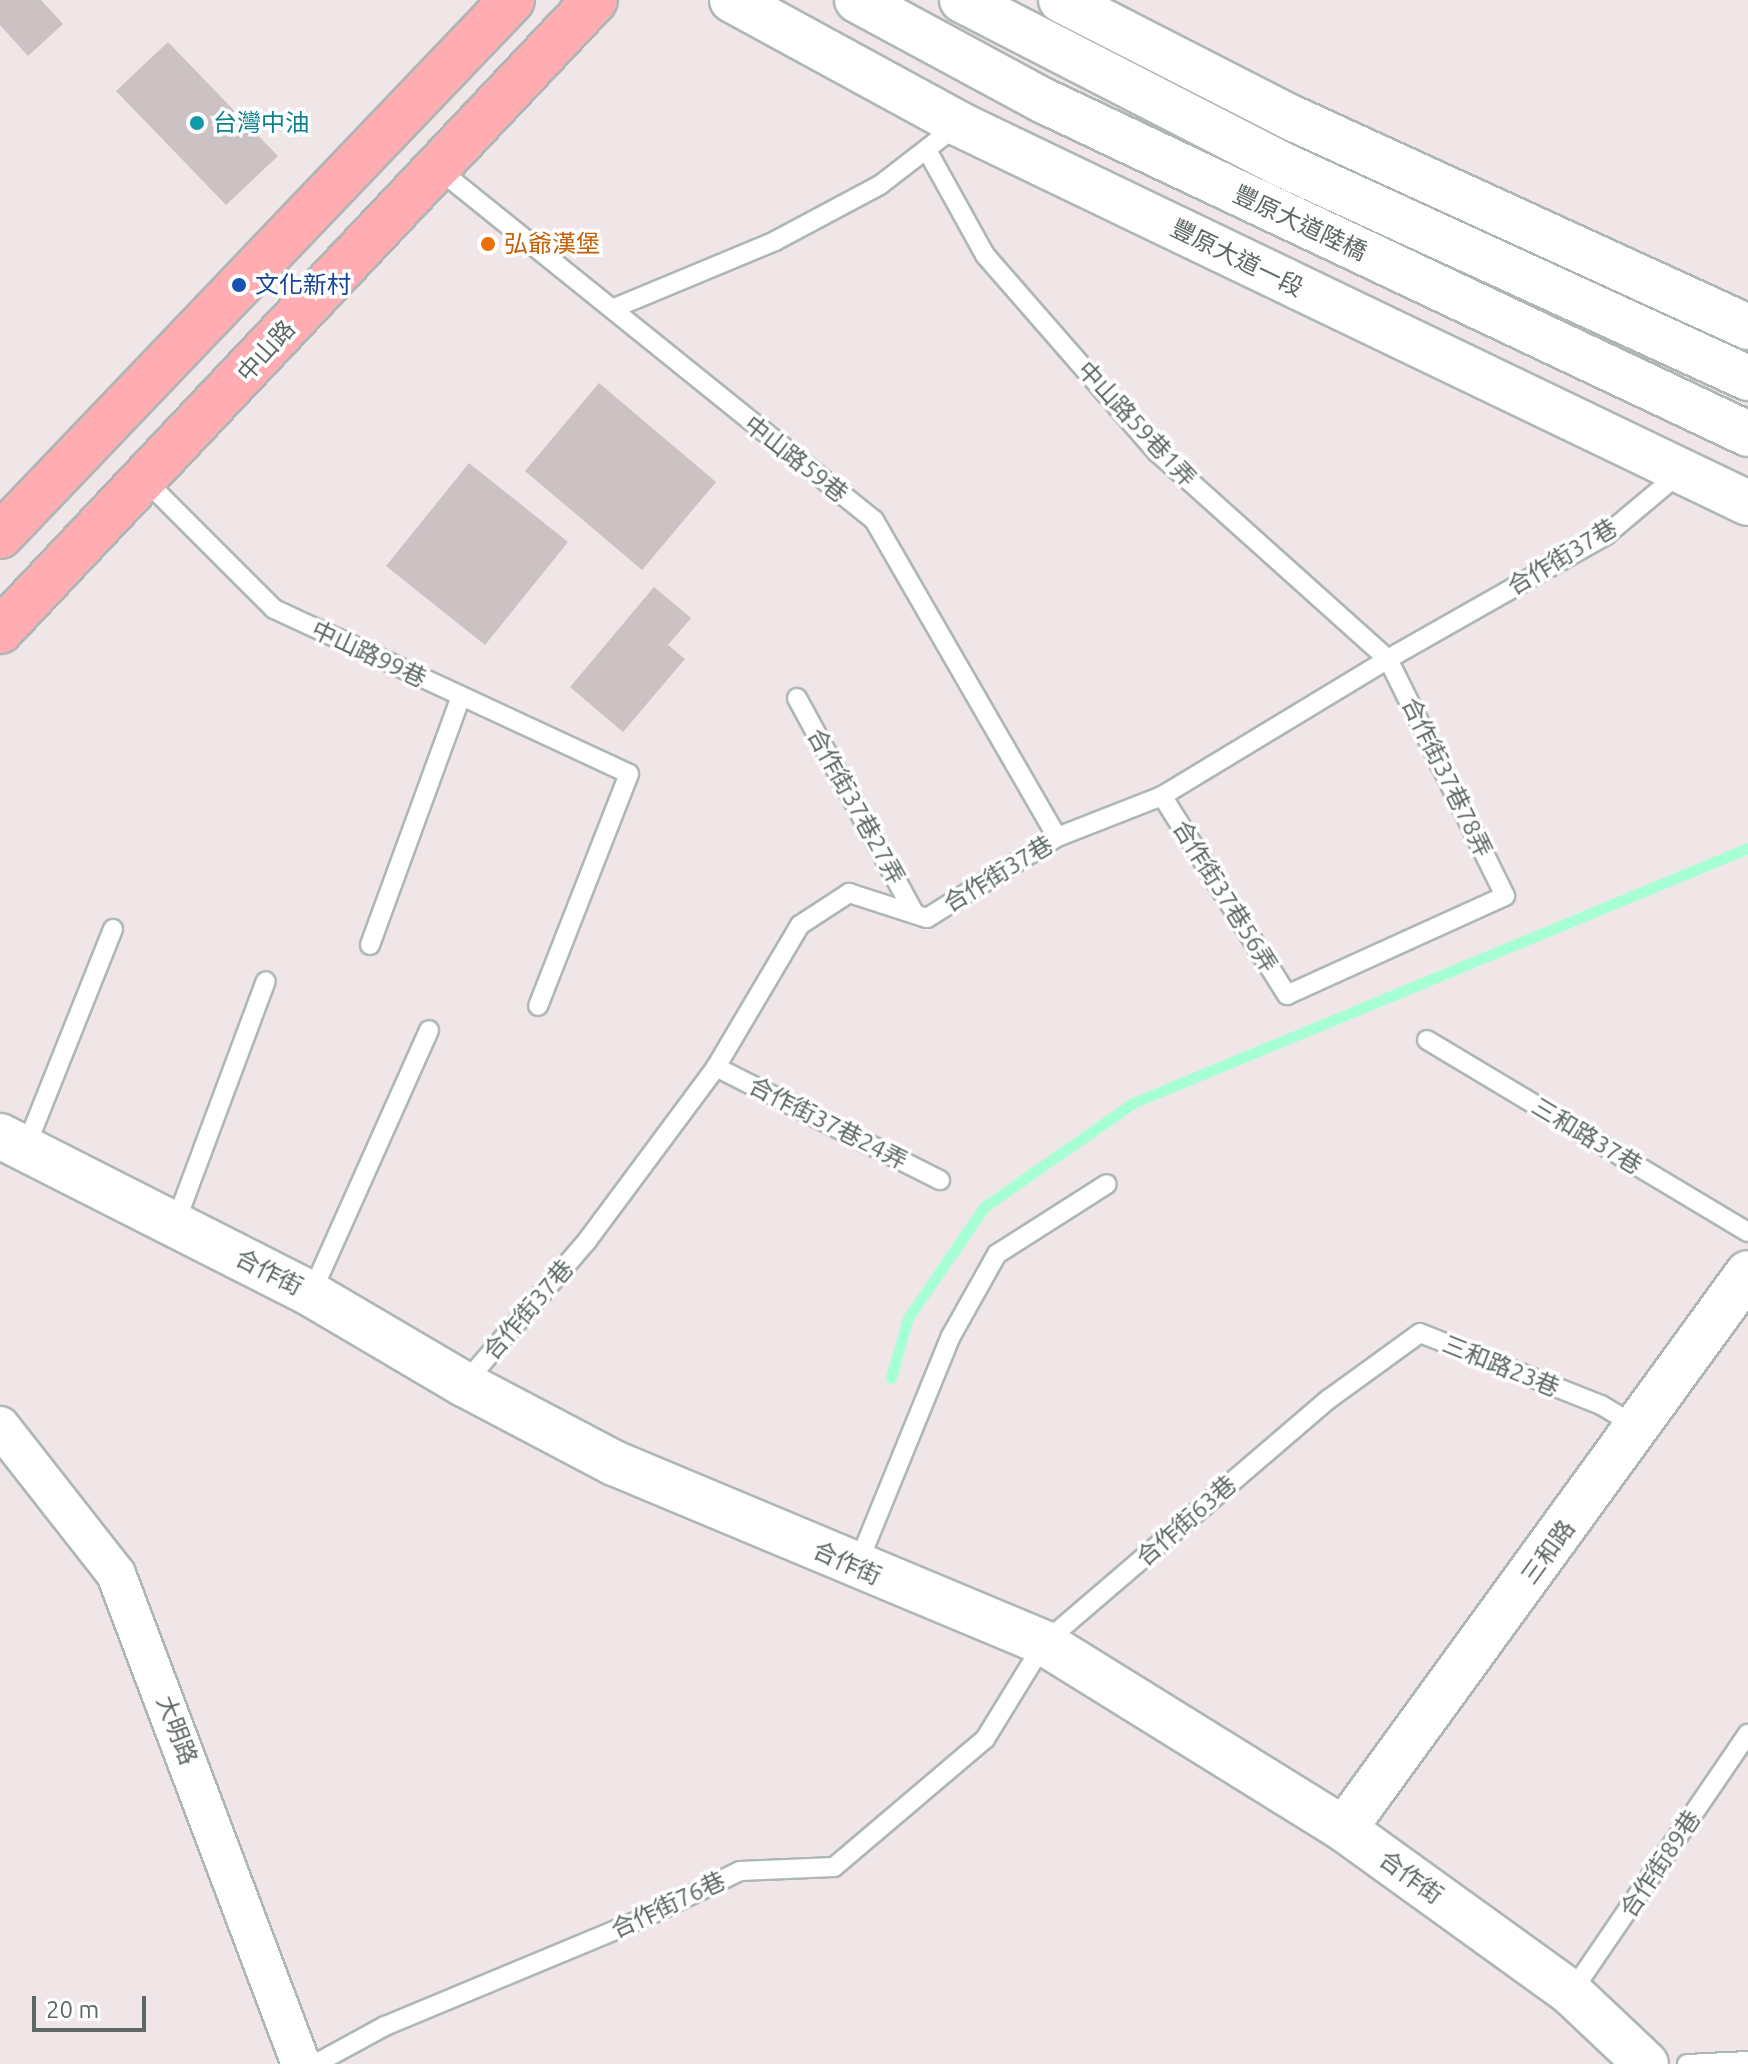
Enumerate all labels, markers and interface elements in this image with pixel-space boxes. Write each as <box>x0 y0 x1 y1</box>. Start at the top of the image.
place label: 台灣中油 <box>213 109 309 137</box>
marker: 台灣中油 <box>188 114 206 132</box>
street label: 豐原大道陸橋 <box>1229 180 1371 266</box>
street label: 豐原大道一段 <box>1166 213 1308 303</box>
place label: 弘爺漢堡 <box>504 230 600 258</box>
marker: 弘爺漢堡 <box>479 235 497 253</box>
place label: 文化新村 <box>255 271 351 299</box>
marker: 文化新村 <box>230 276 248 294</box>
street label: 中山路 <box>231 315 301 387</box>
street label: 中山路59巷1弄 <box>1072 355 1202 493</box>
street label: 中山路59巷 <box>739 410 853 508</box>
street label: 合作街37巷 <box>1502 513 1622 601</box>
street label: 中山路99巷 <box>307 615 431 693</box>
street label: 合作街37巷78弄 <box>1396 692 1498 862</box>
street label: 合作街37巷27弄 <box>801 723 911 889</box>
street label: 合作街37巷56弄 <box>1167 815 1283 977</box>
street label: 合作街37巷 <box>938 830 1058 918</box>
street label: 合作街37巷24弄 <box>744 1071 912 1175</box>
street label: 三和路37巷 <box>1527 1092 1647 1180</box>
street label: 合作街 <box>230 1243 308 1301</box>
street label: 合作街37巷 <box>477 1254 579 1366</box>
street label: 三和路23巷 <box>1439 1330 1563 1402</box>
street label: 合作街63巷 <box>1130 1470 1242 1572</box>
street label: 三和路 <box>1515 1514 1581 1590</box>
street label: 合作街 <box>808 1535 886 1591</box>
street label: 大明路 <box>151 1691 203 1769</box>
street label: 合作街89巷 <box>1614 1805 1706 1923</box>
street label: 合作街 <box>1373 1844 1449 1910</box>
street label: 合作街76巷 <box>606 1866 730 1944</box>
scale bar <box>36 1980 150 2030</box>
text: 20 m <box>46 1996 99 2023</box>

